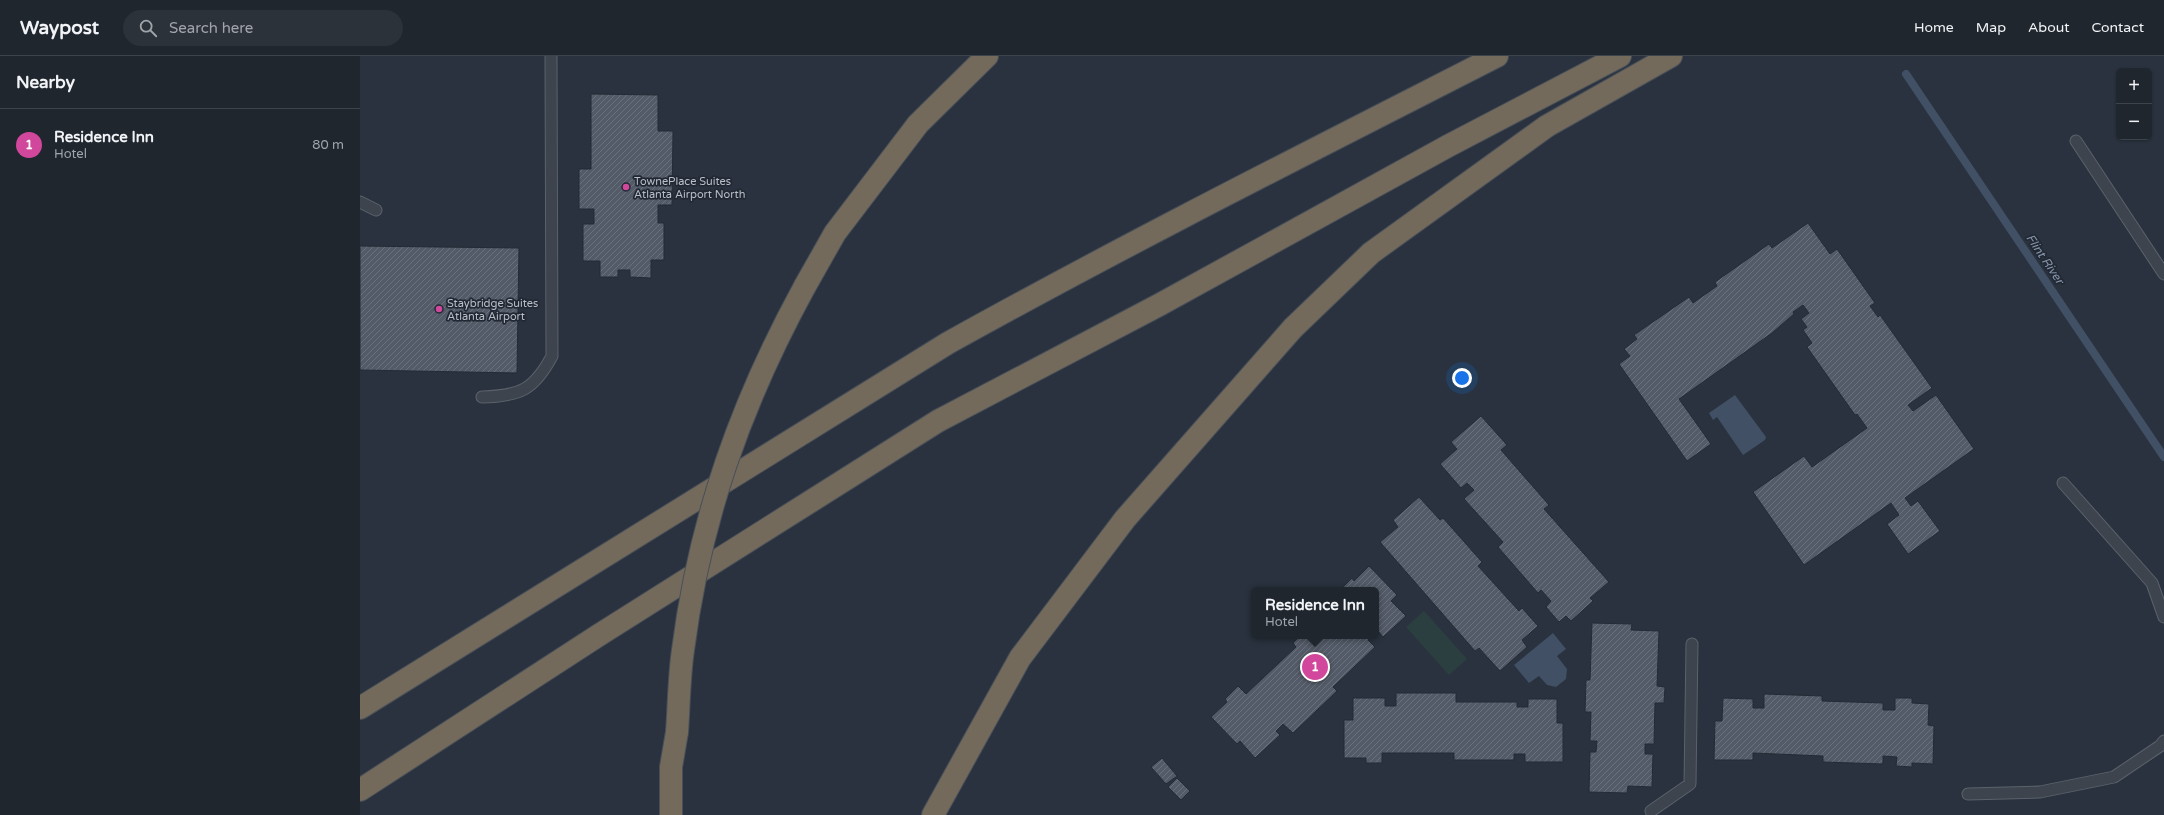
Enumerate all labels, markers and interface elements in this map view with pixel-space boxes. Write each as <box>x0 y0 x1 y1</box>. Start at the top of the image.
search box <box>123 10 403 46</box>
text: Waypost <box>20 17 99 39</box>
icon: search <box>137 17 159 39</box>
text: Search here <box>169 19 253 37</box>
text: Home <box>1914 19 1954 36</box>
text: Map <box>1976 19 2006 36</box>
text: About <box>2028 19 2070 36</box>
text: Contact <box>2092 19 2144 36</box>
map controls <box>2116 68 2152 140</box>
button: + <box>2116 68 2152 104</box>
text: Nearby <box>16 72 75 93</box>
button: − <box>2116 104 2152 140</box>
text: Residence Inn <box>54 128 154 146</box>
text: 1 <box>25 137 33 153</box>
text: 80 m <box>312 137 344 153</box>
text: Hotel <box>54 146 87 162</box>
place label: TownePlace Suites Atlanta Airport North <box>634 175 745 201</box>
marker: TownePlace Suites Atlanta Airport North <box>621 182 631 192</box>
water label: Flint River <box>2023 231 2068 288</box>
place label: Staybridge Suites Atlanta Airport <box>447 297 538 323</box>
marker: Staybridge Suites Atlanta Airport <box>434 304 444 314</box>
your location <box>1452 368 1472 388</box>
popup <box>1251 587 1379 639</box>
text: Residence Inn <box>1265 596 1365 614</box>
text: Hotel <box>1265 614 1298 630</box>
pin: 1 <box>1302 652 1328 682</box>

